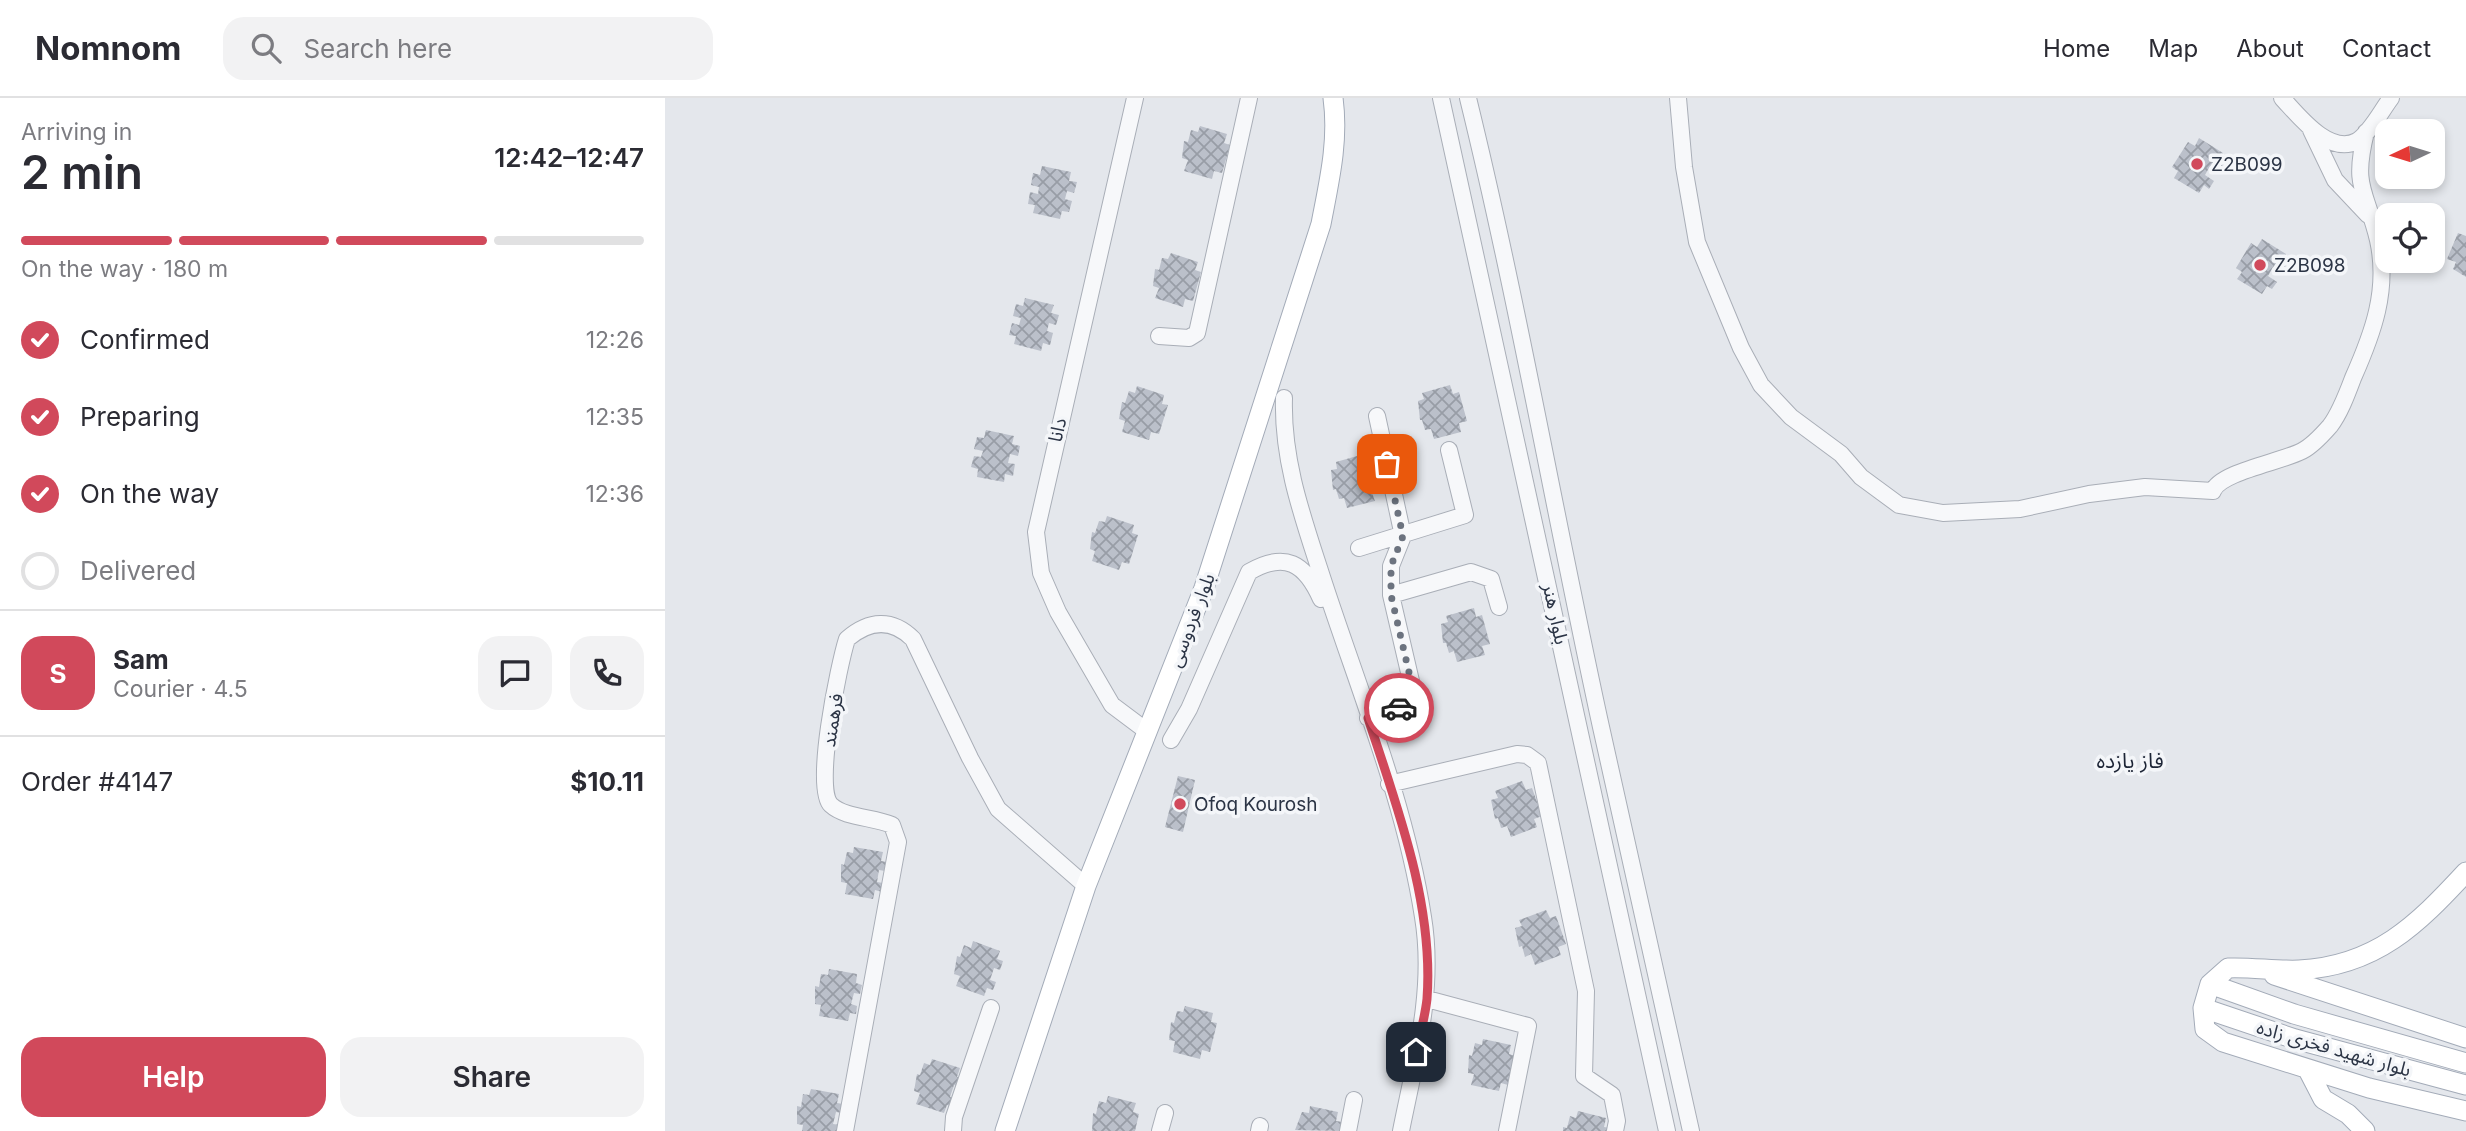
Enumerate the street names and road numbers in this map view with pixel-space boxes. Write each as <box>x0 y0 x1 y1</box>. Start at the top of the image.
street label: دانا <box>1044 416 1071 445</box>
street label: بلوار فردوسی <box>1163 570 1220 670</box>
street label: بلوار هنر <box>1538 581 1573 647</box>
street label: فرهمند <box>817 692 848 748</box>
street label: بلوار شهید فخری زاده <box>2254 1015 2414 1081</box>

